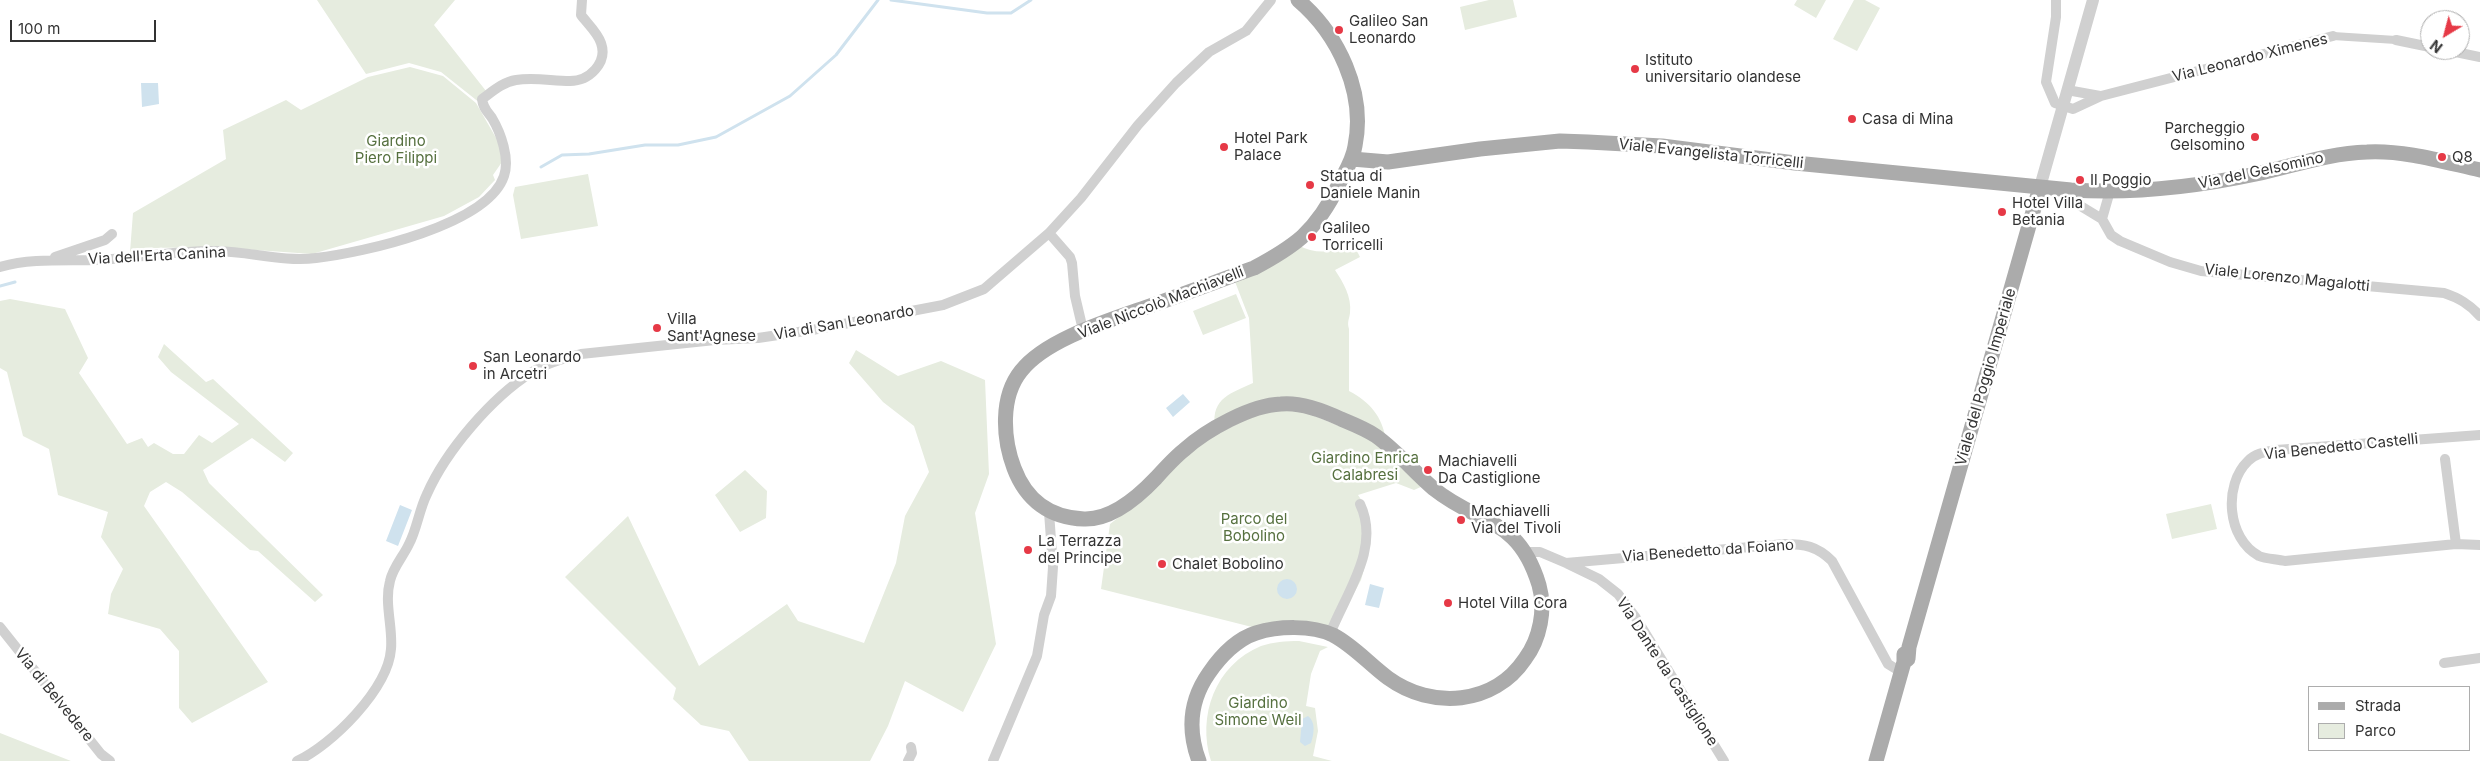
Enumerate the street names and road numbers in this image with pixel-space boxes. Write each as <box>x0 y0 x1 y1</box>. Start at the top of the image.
street label: Via Leonardo Ximenes <box>2171 30 2329 86</box>
street label: Viale Evangelista Torricelli <box>1618 135 1804 173</box>
street label: Via del Gelsomino <box>2197 149 2325 193</box>
street label: Via dell'Erta Canina <box>88 243 226 269</box>
street label: Viale Lorenzo Magalotti <box>2203 260 2371 296</box>
street label: Viale Niccolò Machiavelli <box>1076 263 1246 343</box>
street label: Viale del Poggio Imperiale <box>1952 286 2020 468</box>
street label: Via di San Leonardo <box>773 302 915 344</box>
street label: Via Benedetto Castelli <box>2263 430 2419 464</box>
street label: Via Benedetto da Foiano <box>1621 536 1795 566</box>
street label: Via Dante da Castiglione <box>1612 594 1722 750</box>
street label: Via di Belvedere <box>11 645 97 745</box>

